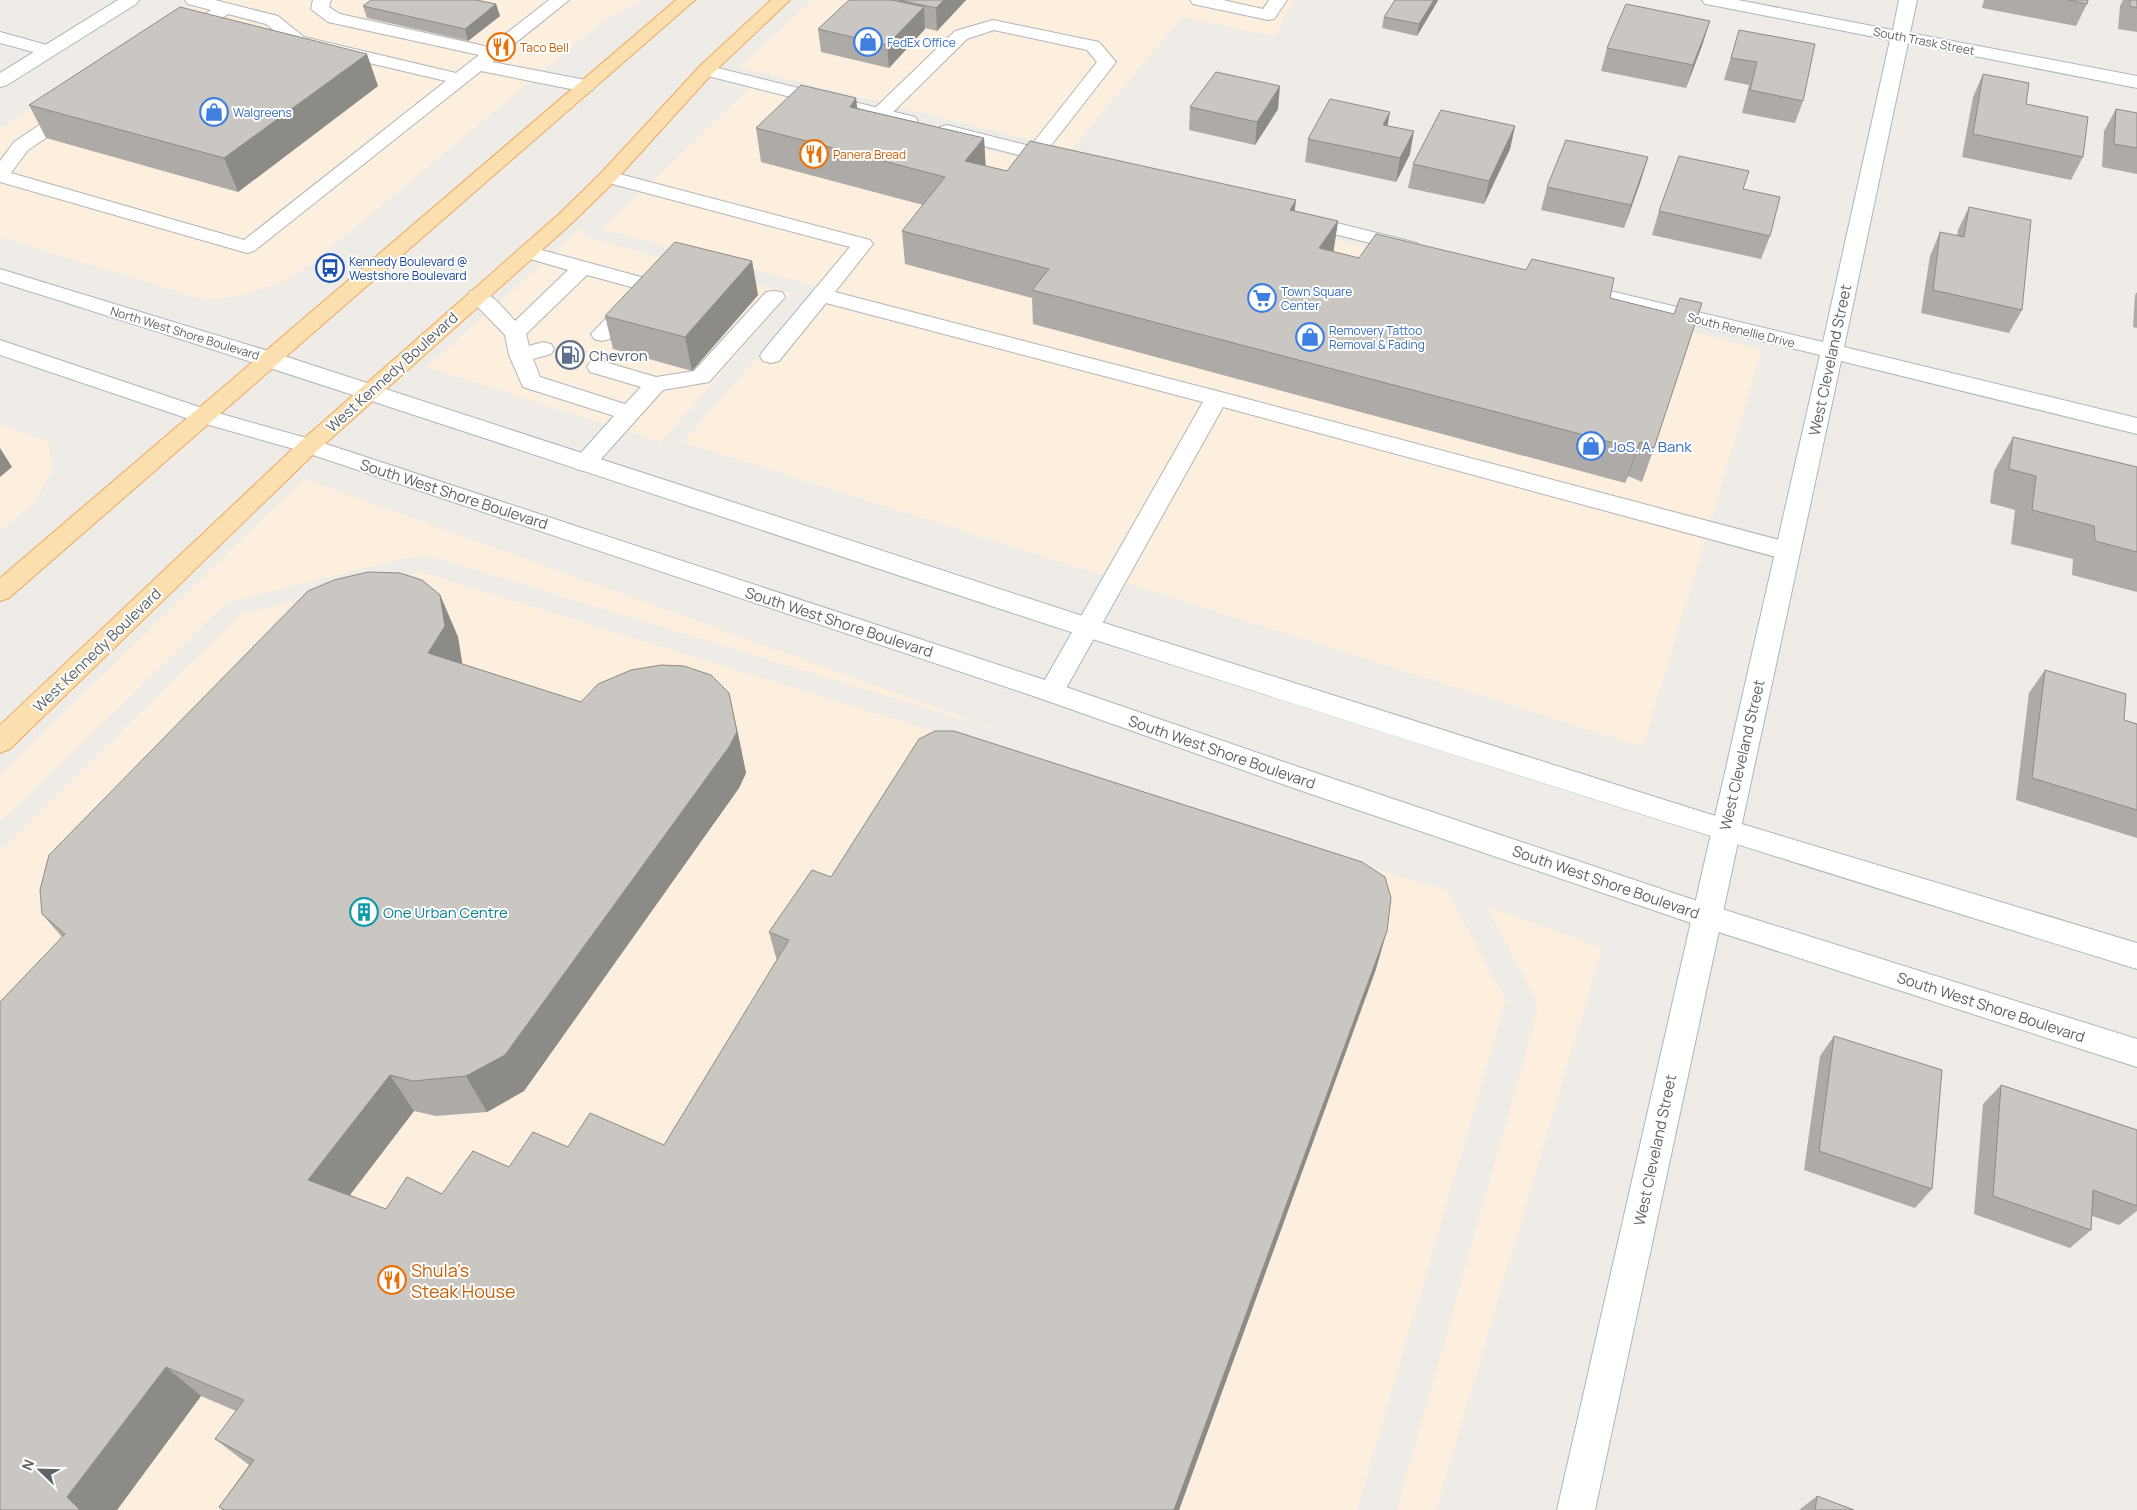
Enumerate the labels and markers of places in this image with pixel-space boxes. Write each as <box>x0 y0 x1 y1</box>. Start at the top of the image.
shop icon: FedEx Office <box>853 27 883 57</box>
restaurant icon: Taco Bell <box>486 32 516 62</box>
place label: FedEx Office <box>887 34 956 51</box>
place label: Taco Bell <box>520 39 569 56</box>
shop icon: Walgreens <box>199 97 229 127</box>
place label: Walgreens <box>233 104 292 121</box>
restaurant icon: Panera Bread <box>799 139 829 169</box>
place label: Panera Bread <box>833 146 906 163</box>
bus stop icon: Kennedy Boulevard @ Westshore Boulevard <box>315 253 345 283</box>
place label: Kennedy Boulevard @ Westshore Boulevard <box>349 253 468 284</box>
supermarket icon: Town Square Center <box>1247 283 1277 313</box>
place label: Town Square Center <box>1281 283 1352 314</box>
shop icon: Removery Tattoo Removal & Fading <box>1295 322 1325 352</box>
place label: Removery Tattoo Removal & Fading <box>1329 322 1425 353</box>
fuel station icon: Chevron <box>555 340 585 370</box>
place label: Chevron <box>589 345 648 366</box>
shop icon: JoS. A. Bank <box>1576 431 1606 461</box>
place label: JoS. A. Bank <box>1610 436 1692 457</box>
building icon: One Urban Centre <box>349 897 379 927</box>
place label: One Urban Centre <box>383 902 508 923</box>
place label: Shula's Steak House <box>411 1258 515 1303</box>
restaurant icon: Shula's Steak House <box>377 1265 407 1295</box>

